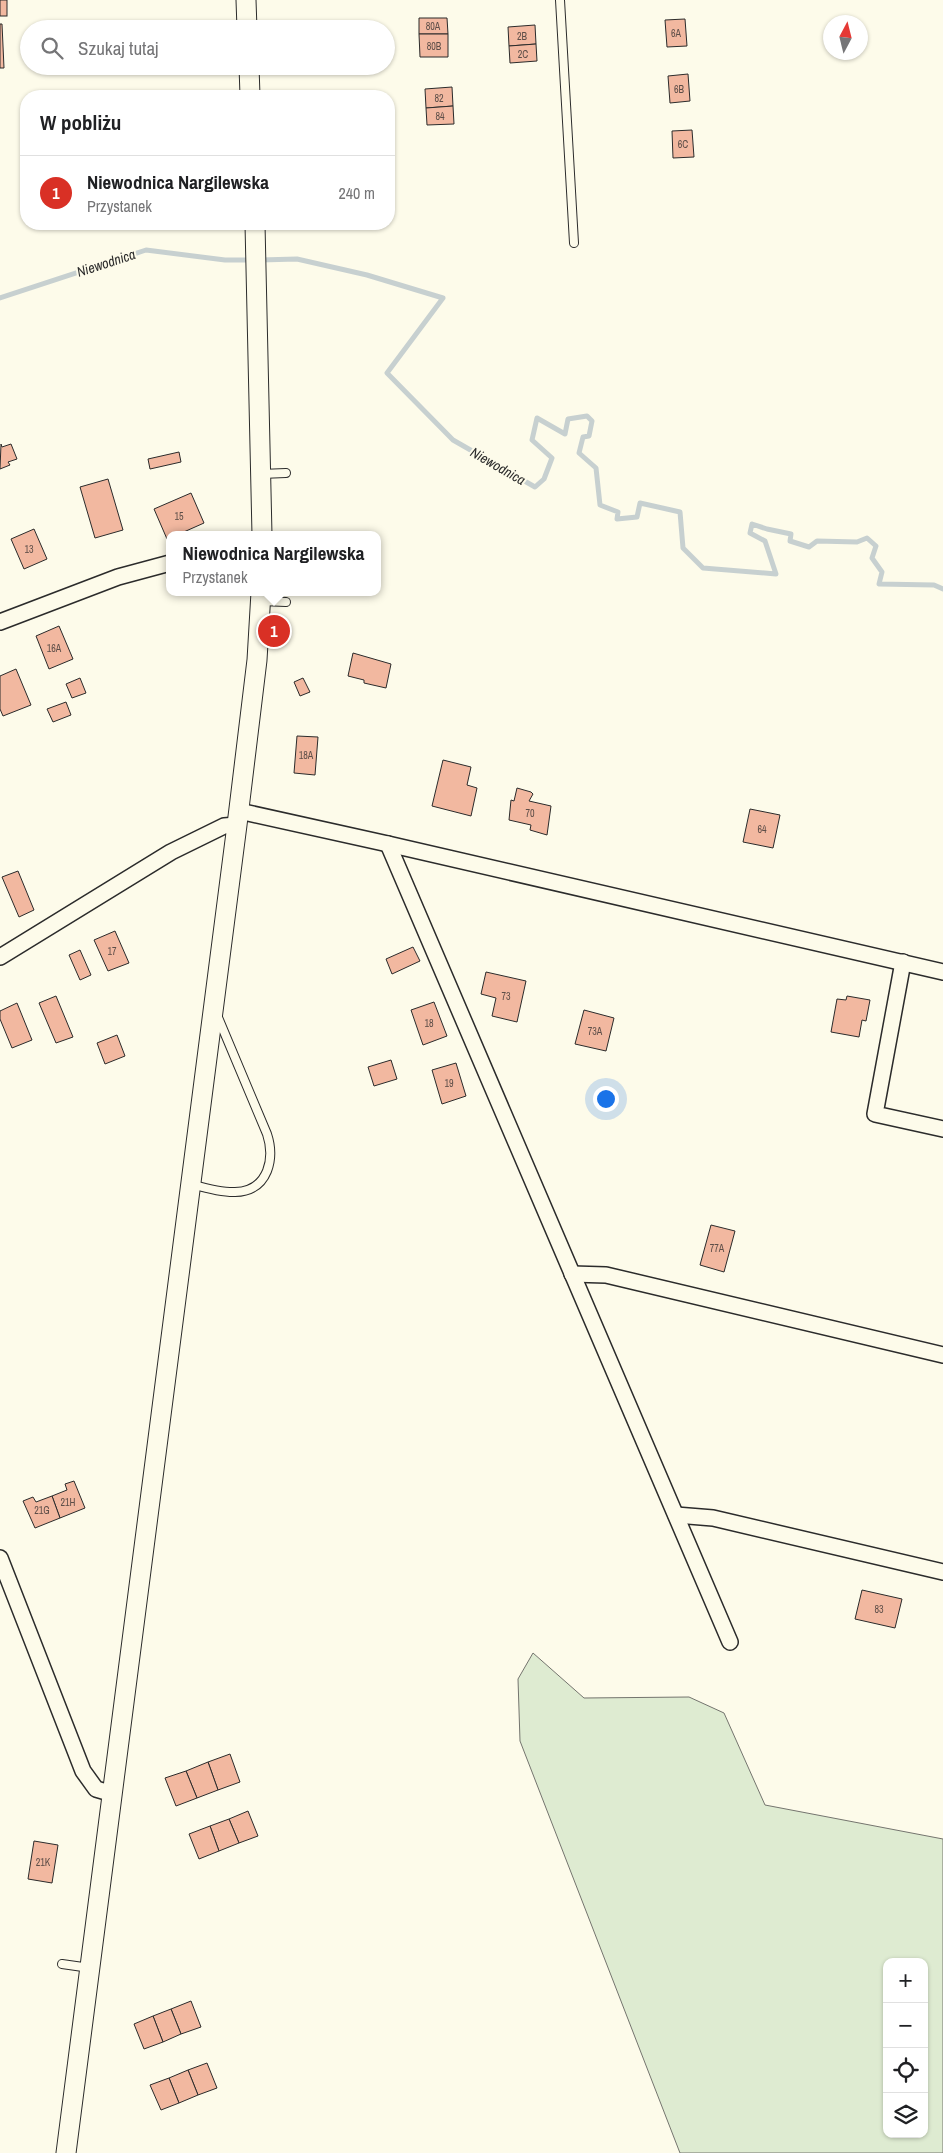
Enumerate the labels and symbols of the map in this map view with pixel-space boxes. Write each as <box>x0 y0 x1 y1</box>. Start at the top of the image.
north arrow <box>823 15 868 60</box>
house number: 80A <box>426 20 441 33</box>
house number: 6A <box>671 27 682 40</box>
house number: 2B <box>517 30 528 43</box>
house number: 80B <box>427 40 442 53</box>
house number: 2C <box>518 48 528 61</box>
house number: 6B <box>674 83 685 96</box>
house number: 82 <box>434 92 444 105</box>
house number: 84 <box>435 110 445 123</box>
house number: 6C <box>678 138 688 151</box>
water label: Niewodnica <box>74 245 138 281</box>
water label: Niewodnica <box>467 443 529 489</box>
house number: 15 <box>174 510 184 523</box>
house number: 13 <box>24 543 34 556</box>
pin: 1 <box>258 612 290 650</box>
house number: 16A <box>47 642 62 655</box>
house number: 18A <box>299 749 314 762</box>
house number: 70 <box>525 807 535 820</box>
house number: 64 <box>757 823 767 836</box>
house number: 17 <box>107 945 117 958</box>
house number: 73 <box>501 990 511 1003</box>
house number: 18 <box>424 1017 434 1030</box>
house number: 73A <box>588 1025 603 1038</box>
house number: 19 <box>444 1077 454 1090</box>
your location <box>593 1086 619 1112</box>
house number: 77A <box>710 1242 725 1255</box>
house number: 21H <box>60 1496 76 1509</box>
house number: 21G <box>34 1504 50 1517</box>
house number: 83 <box>874 1603 884 1616</box>
house number: 21K <box>36 1856 51 1869</box>

